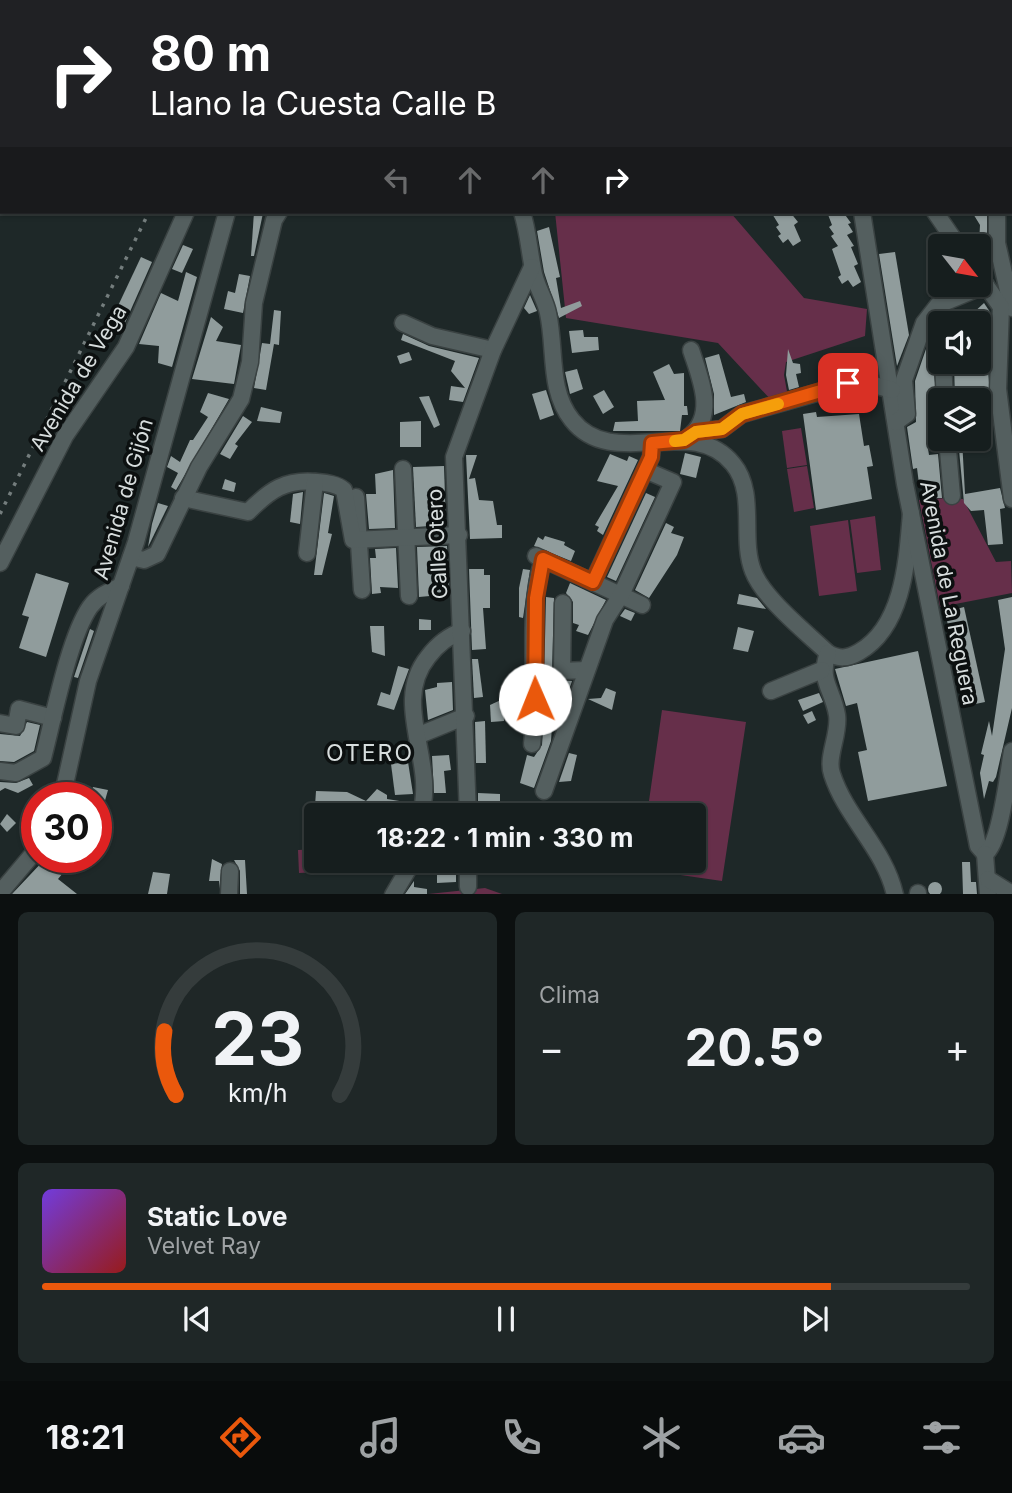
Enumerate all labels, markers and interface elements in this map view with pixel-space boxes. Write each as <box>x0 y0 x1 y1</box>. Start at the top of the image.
text: 80 m <box>150 24 271 83</box>
icon: right <box>35 28 126 119</box>
text: Llano la Cuesta Calle B <box>150 84 497 123</box>
icon: left <box>378 161 416 199</box>
icon: ahead <box>451 161 489 199</box>
icon: ahead <box>524 161 562 199</box>
icon: right <box>597 161 635 199</box>
north arrow <box>928 234 990 298</box>
map controls <box>928 234 991 451</box>
street label: Avenida de Vega <box>25 300 131 456</box>
button: sound <box>928 311 991 374</box>
pin <box>818 353 878 413</box>
icon: arrive <box>829 364 867 402</box>
button: layers <box>928 388 991 451</box>
street label: Avenida de Gijón <box>88 415 158 583</box>
street label: Avenida de La Reguera <box>915 479 983 707</box>
street label: Calle Otero <box>422 488 452 600</box>
position arrow <box>498 662 572 736</box>
district label: OTERO <box>326 739 414 767</box>
speed limit sign: 30 <box>21 782 112 873</box>
text: 18:22 · 1 min · 330 m <box>377 822 633 853</box>
text: Clima <box>539 981 600 1009</box>
text: 23 <box>211 994 304 1083</box>
text: 20.5° <box>684 1016 825 1079</box>
text: − <box>539 1025 564 1071</box>
text: + <box>945 1025 970 1071</box>
text: km/h <box>228 1077 287 1107</box>
text: Static Love <box>147 1201 288 1232</box>
text: Velvet Ray <box>147 1232 261 1260</box>
icon: previous <box>178 1300 216 1338</box>
icon: pause <box>487 1300 525 1338</box>
icon: next <box>796 1300 834 1338</box>
icon: directions <box>216 1413 265 1462</box>
icon: music <box>356 1413 405 1462</box>
icon: phone <box>497 1413 546 1462</box>
icon: climate <box>637 1413 686 1462</box>
icon: car <box>777 1413 826 1462</box>
icon: filters <box>917 1413 966 1462</box>
text: 18:21 <box>46 1418 125 1457</box>

